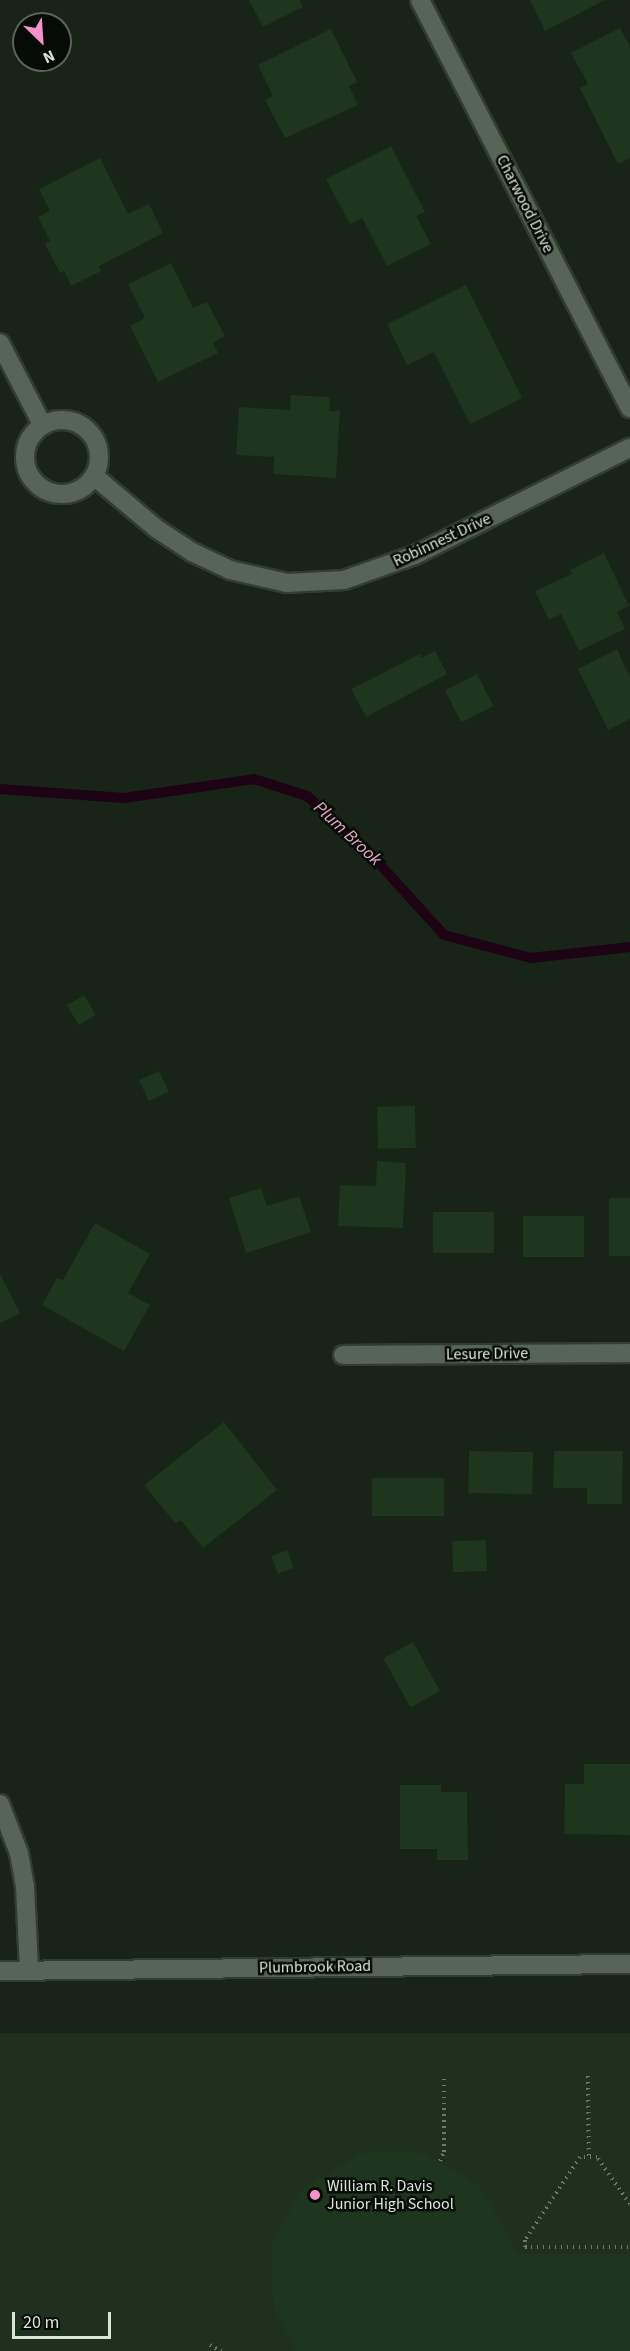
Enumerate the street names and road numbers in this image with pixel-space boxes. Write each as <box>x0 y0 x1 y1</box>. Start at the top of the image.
street label: Charwood Drive <box>492 152 558 256</box>
street label: Robinnest Drive <box>390 509 494 571</box>
street label: Lesure Drive <box>446 1344 528 1364</box>
street label: Plumbrook Road <box>259 1956 371 1978</box>

